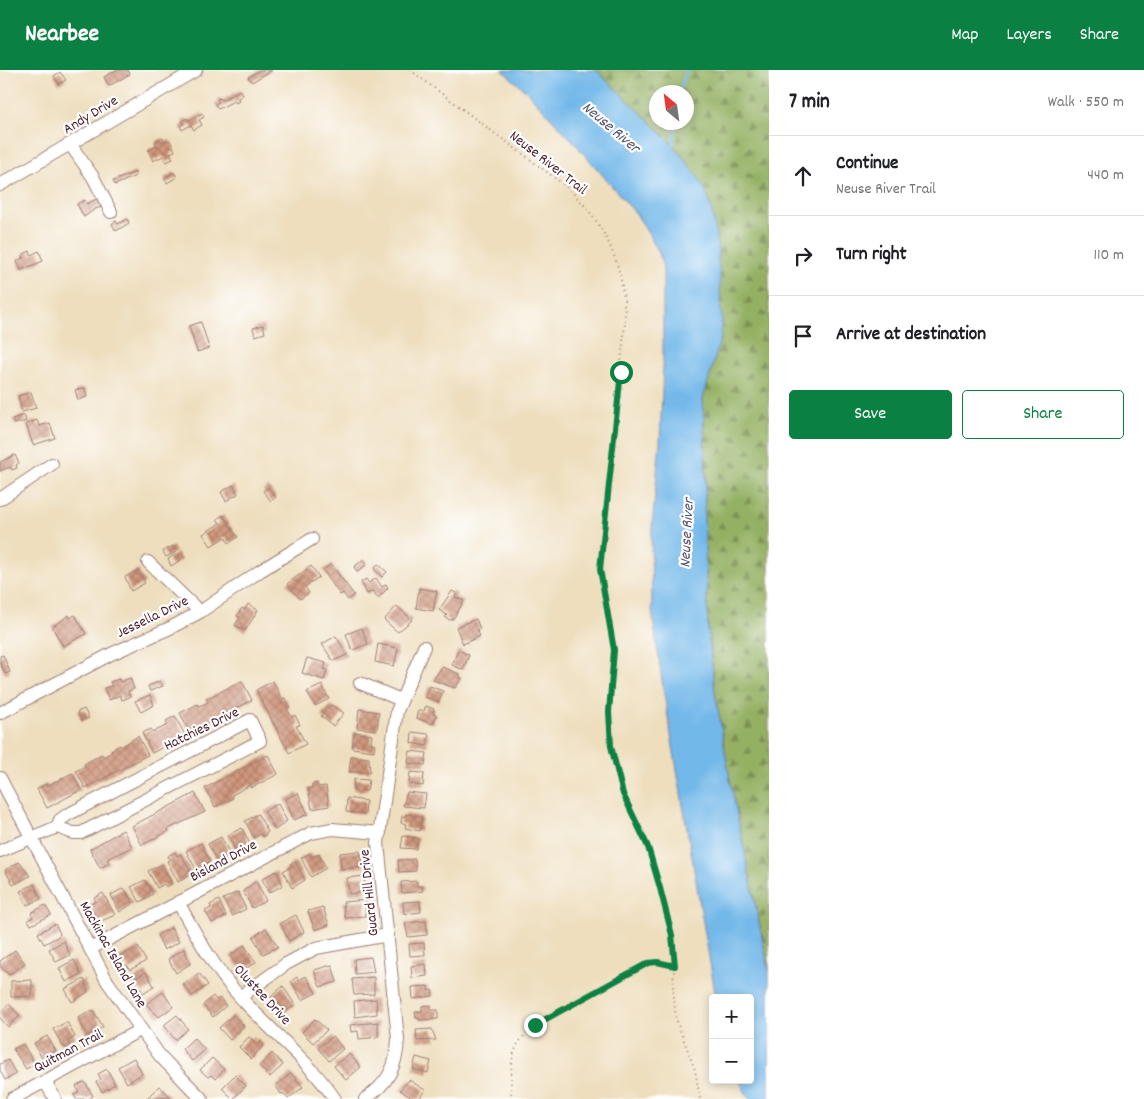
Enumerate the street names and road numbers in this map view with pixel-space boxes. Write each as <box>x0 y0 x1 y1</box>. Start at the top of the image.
street label: Andy Drive <box>59 90 123 141</box>
street label: Neuse River Trail <box>504 126 592 201</box>
street label: Jessella Drive <box>113 591 193 645</box>
street label: Hatchies Drive <box>161 702 244 757</box>
street label: Bisland Drive <box>187 835 262 889</box>
street label: Guard Hill Drive <box>354 848 385 937</box>
street label: Mackinac Island Lane <box>73 898 152 1013</box>
street label: Olustee Drive <box>228 960 296 1031</box>
street label: Quitman Trail <box>30 1024 108 1079</box>

